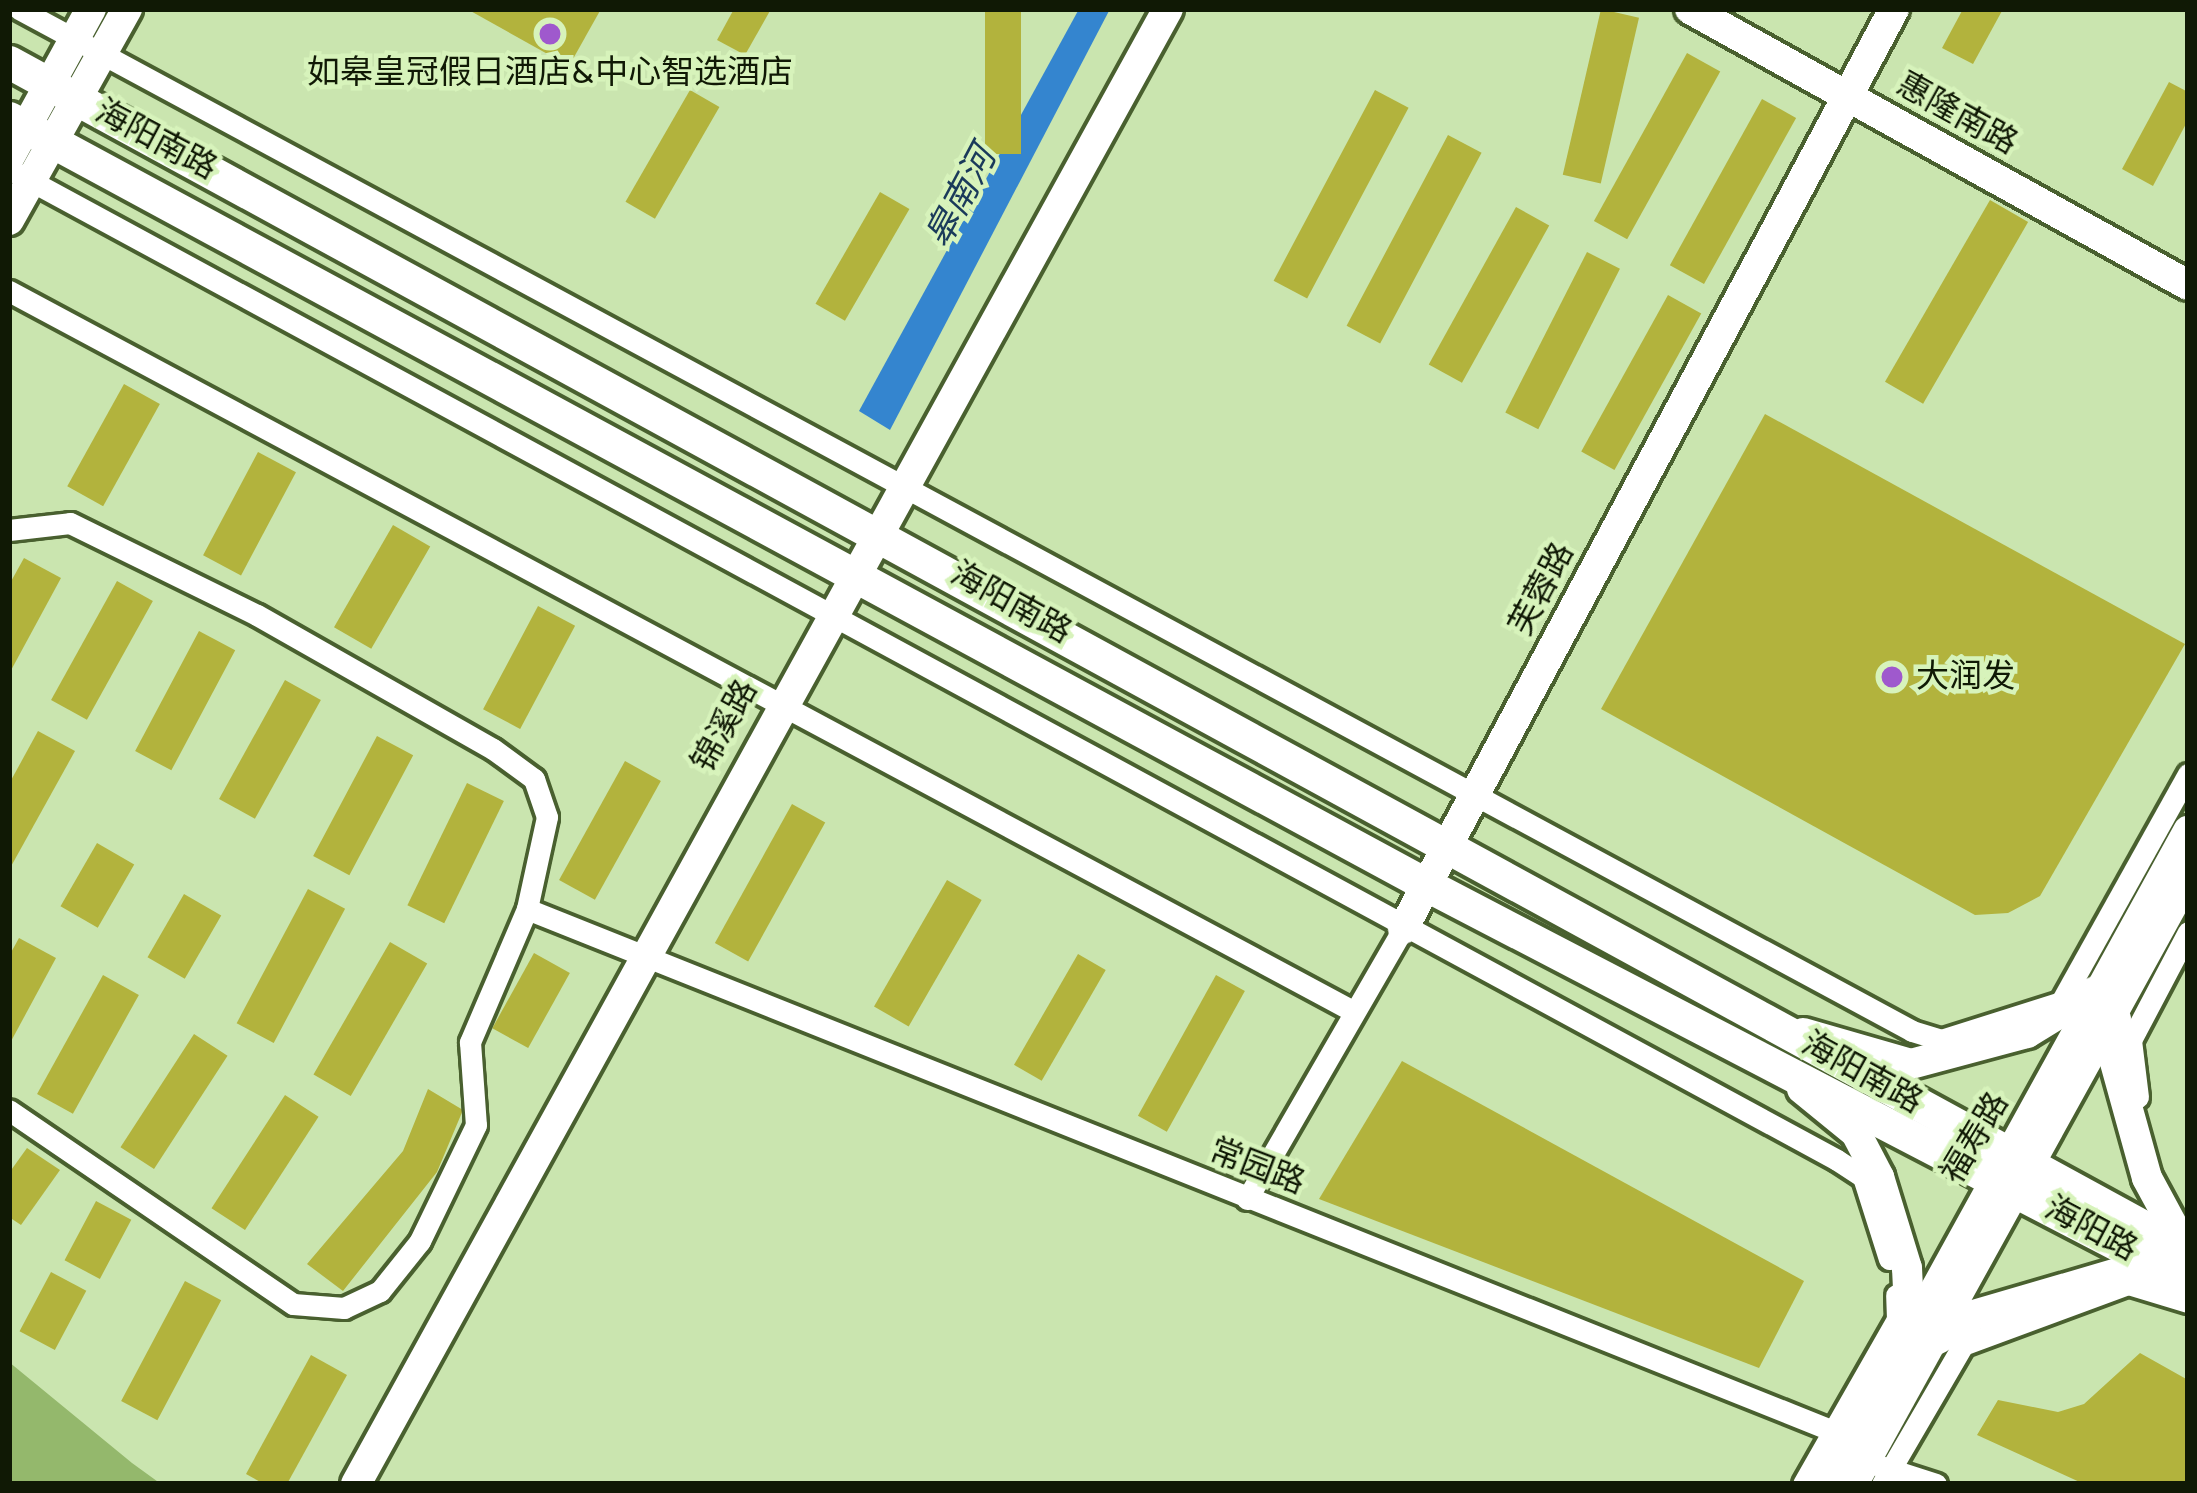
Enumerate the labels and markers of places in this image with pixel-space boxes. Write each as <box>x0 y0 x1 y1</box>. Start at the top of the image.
marker: 如皋皇冠假日酒店&中心智选酒店 <box>537 21 563 47</box>
place label: 如皋皇冠假日酒店&中心智选酒店 <box>307 53 793 93</box>
place label: 大润发 <box>1916 657 2015 697</box>
marker: 大润发 <box>1879 664 1905 690</box>

